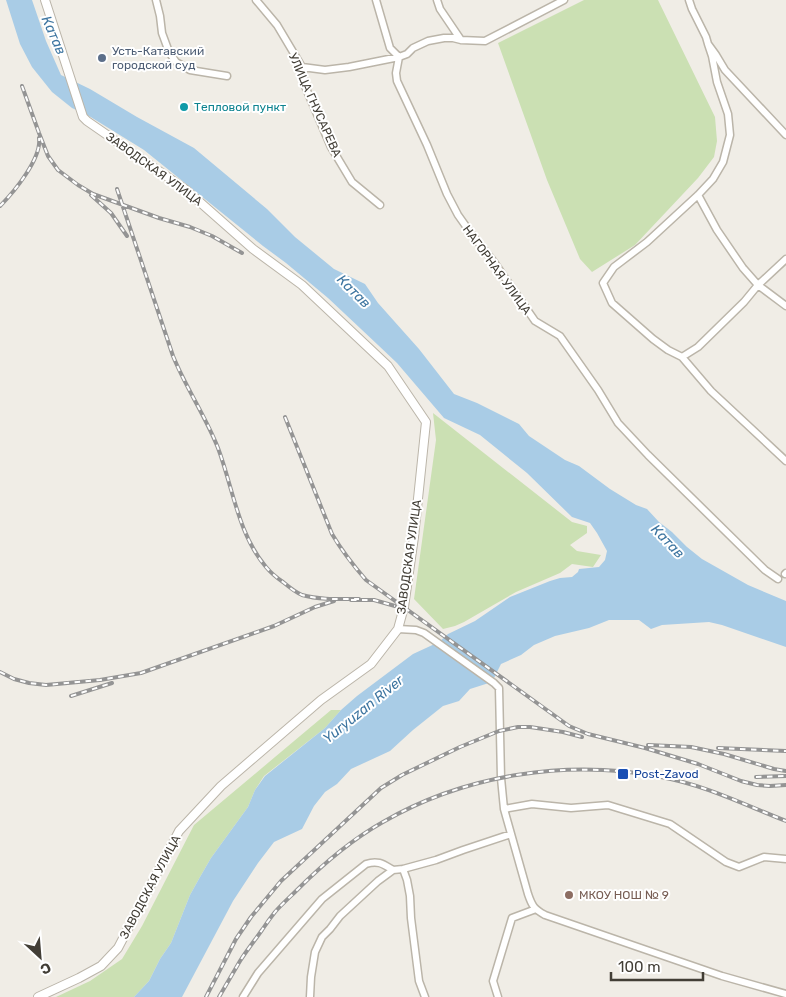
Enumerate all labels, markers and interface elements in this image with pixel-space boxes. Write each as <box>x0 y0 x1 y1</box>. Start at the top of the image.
water label: Катав <box>38 13 70 57</box>
place label: Усть-Катавский городской суд <box>112 44 204 72</box>
street label: УЛИЦА ГНУСАРЕВА <box>286 51 344 159</box>
marker: Усть-Катавский городской суд <box>96 52 108 64</box>
place label: Тепловой пункт <box>194 100 286 114</box>
marker: Тепловой пункт <box>178 101 190 113</box>
street label: ЗАВОДСКАЯ УЛИЦА <box>103 129 205 209</box>
street label: НАГОРНАЯ УЛИЦА <box>460 223 534 317</box>
water label: Катав <box>333 271 374 312</box>
street label: ЗАВОДСКАЯ УЛИЦА <box>394 499 424 615</box>
water label: Катав <box>647 521 688 562</box>
water label: Yuryuzan River <box>320 671 407 747</box>
marker: Post-Zavod <box>616 767 630 781</box>
place label: Post-Zavod <box>634 767 699 781</box>
street label: ЗАВОДСКАЯ УЛИЦА <box>117 833 183 941</box>
place label: МКОУ НОШ № 9 <box>579 888 669 902</box>
marker: МКОУ НОШ № 9 <box>563 889 575 901</box>
north arrow <box>15 932 65 982</box>
scale bar <box>611 950 704 982</box>
text: С <box>37 958 54 978</box>
text: 100 m <box>618 958 660 976</box>

